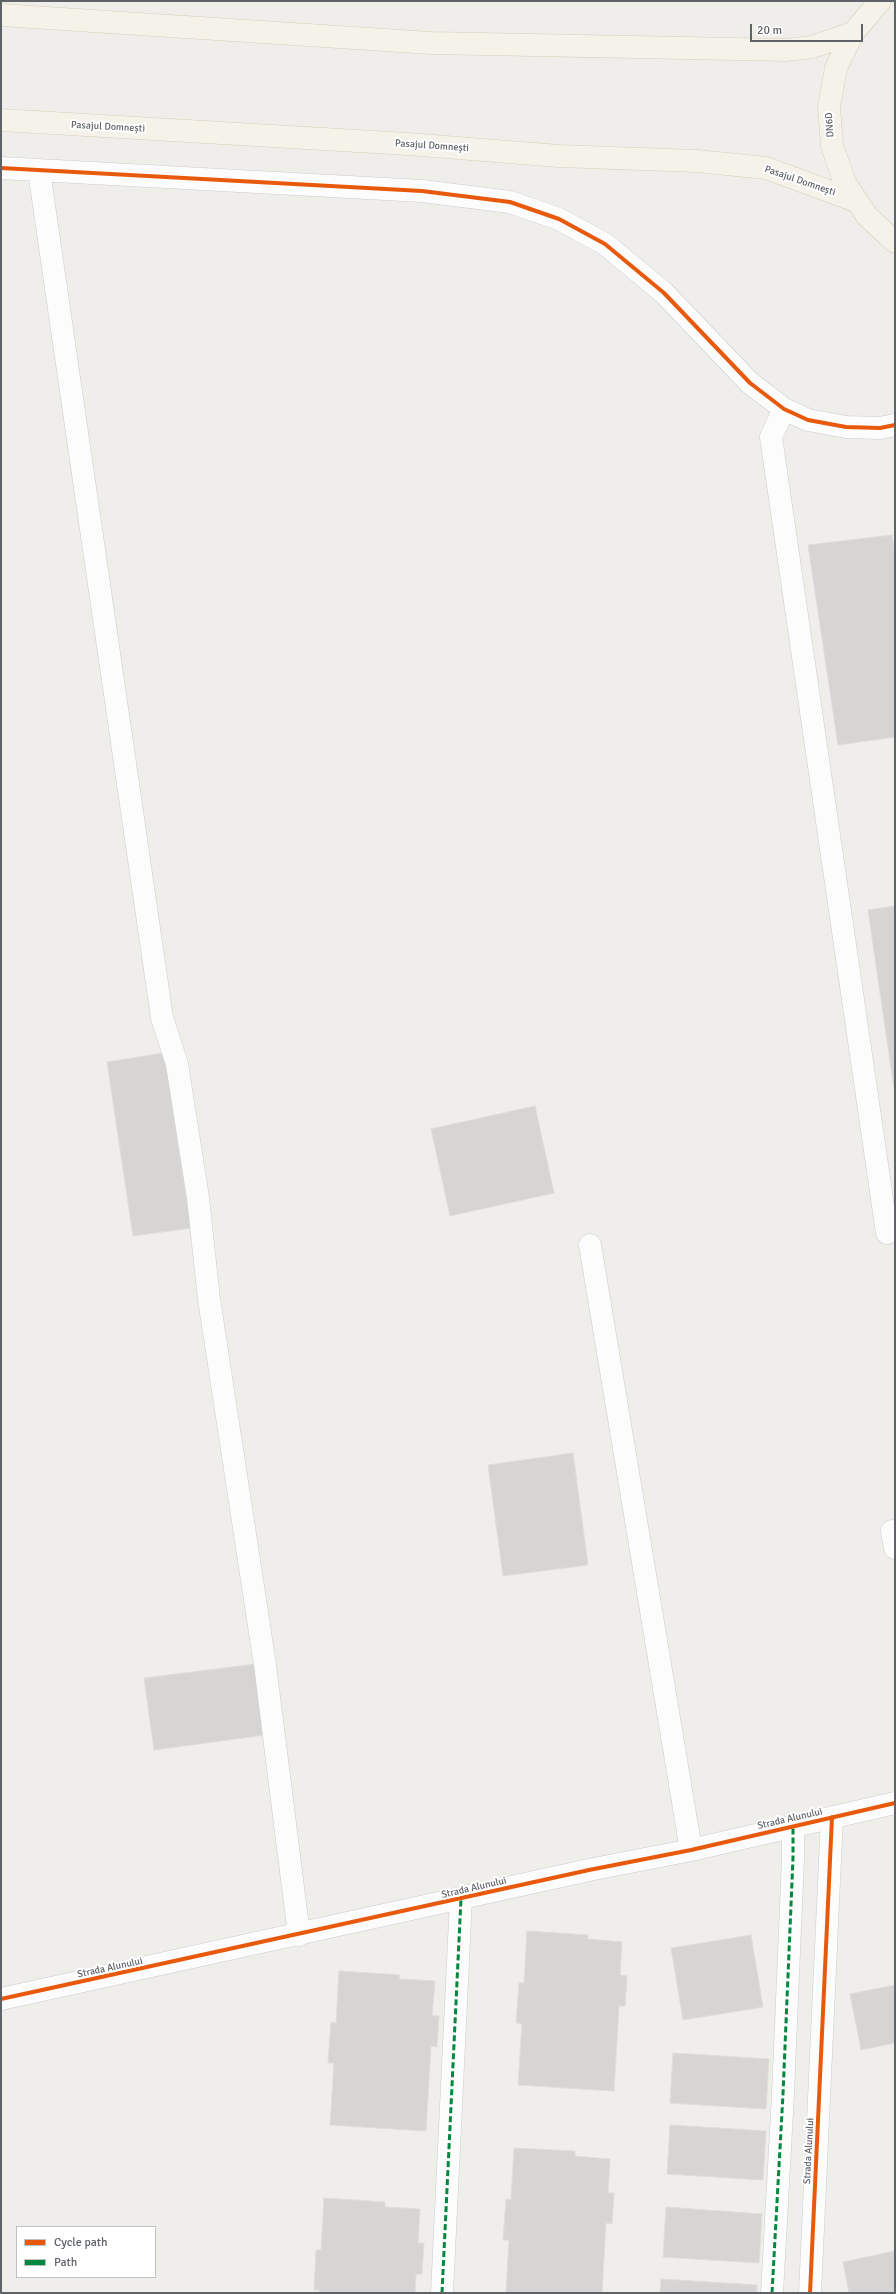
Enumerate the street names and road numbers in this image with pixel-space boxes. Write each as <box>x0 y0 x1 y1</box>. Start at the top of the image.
street label: DN6D <box>823 112 837 138</box>
street label: Pasajul Domnești <box>71 119 145 135</box>
street label: Pasajul Domnești <box>395 137 469 155</box>
street label: Pasajul Domnești <box>763 163 837 199</box>
street label: Strada Alunului <box>756 1806 824 1832</box>
street label: Strada Alunului <box>440 1875 508 1901</box>
street label: Strada Alunului <box>76 1955 144 1981</box>
street label: Strada Alunului <box>801 2118 817 2184</box>

